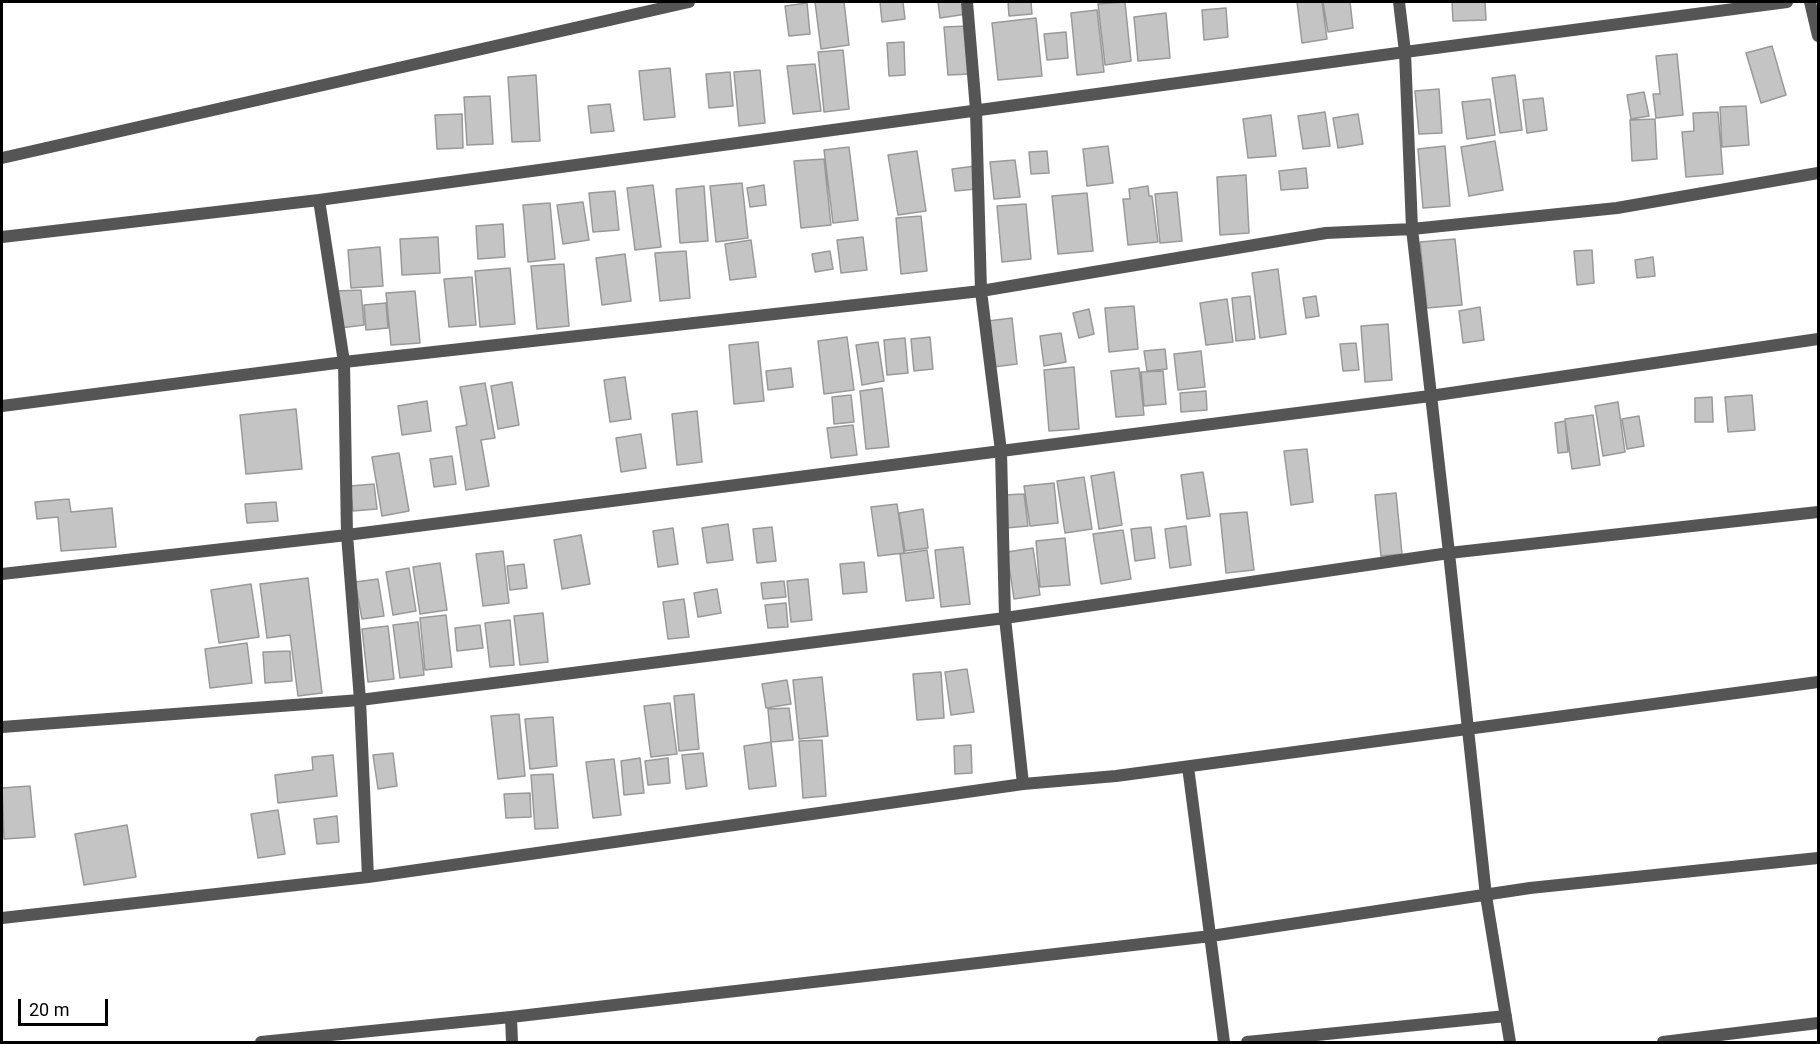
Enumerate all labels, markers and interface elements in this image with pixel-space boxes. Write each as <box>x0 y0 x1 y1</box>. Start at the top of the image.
scale bar <box>21 987 111 1025</box>
text: 20 m <box>29 999 69 1020</box>

